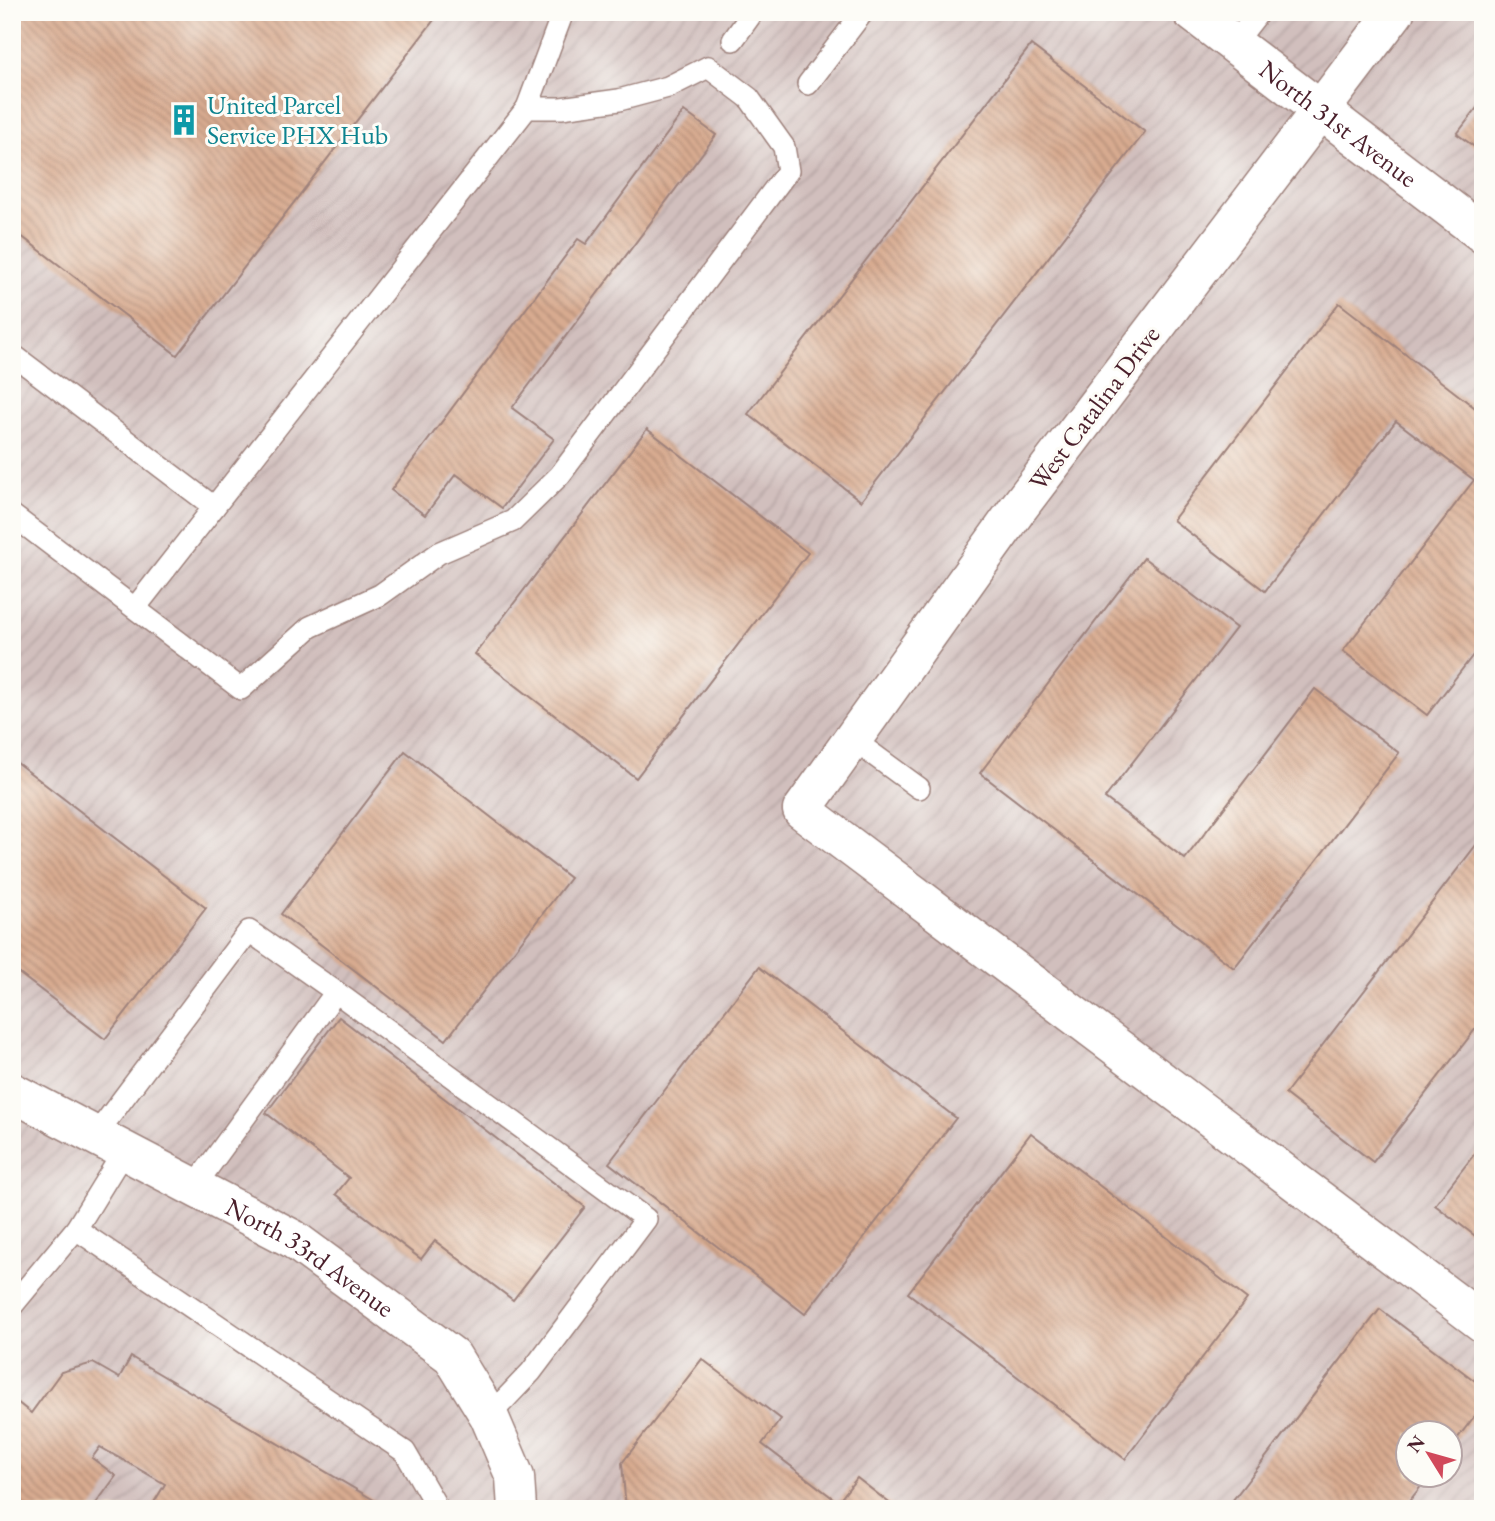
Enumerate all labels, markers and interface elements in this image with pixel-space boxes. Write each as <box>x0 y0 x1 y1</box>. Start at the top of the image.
street label: North 31st Avenue <box>1252 52 1424 195</box>
place label: United Parcel Service PHX Hub <box>207 88 388 152</box>
building icon: United Parcel Service PHX Hub <box>167 103 201 137</box>
street label: West Catalina Drive <box>1021 319 1167 497</box>
street label: North 33rd Avenue <box>220 1190 401 1325</box>
north arrow <box>1394 1420 1464 1490</box>
text: N <box>1401 1430 1431 1458</box>

